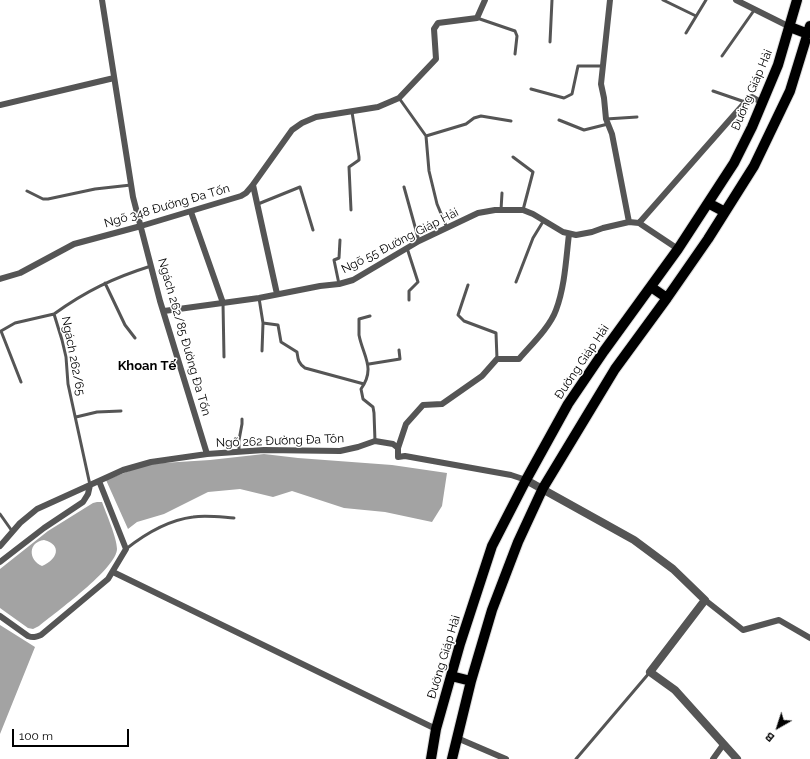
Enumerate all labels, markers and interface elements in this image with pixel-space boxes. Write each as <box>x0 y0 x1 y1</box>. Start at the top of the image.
street label: Đường Giáp Hải <box>728 47 776 133</box>
street label: Ngõ 348 Đường Đa Tốn <box>103 181 231 231</box>
street label: Ngõ 55 Đường Giáp Hải <box>339 205 461 277</box>
street label: Ngách 262/85 Đường Đa Tốn <box>155 256 213 418</box>
street label: Ngách 262/65 <box>58 315 88 397</box>
street label: Đường Giáp Hải <box>552 322 612 402</box>
district label: Khoan Tế <box>118 358 176 374</box>
street label: Ngõ 262 Đường Đa Tôn <box>216 432 344 450</box>
street label: Đường Giáp Hải <box>424 613 464 701</box>
north arrow <box>758 707 798 747</box>
scale bar <box>14 721 131 747</box>
text: 100 m <box>19 729 53 743</box>
text: B <box>763 729 777 744</box>

